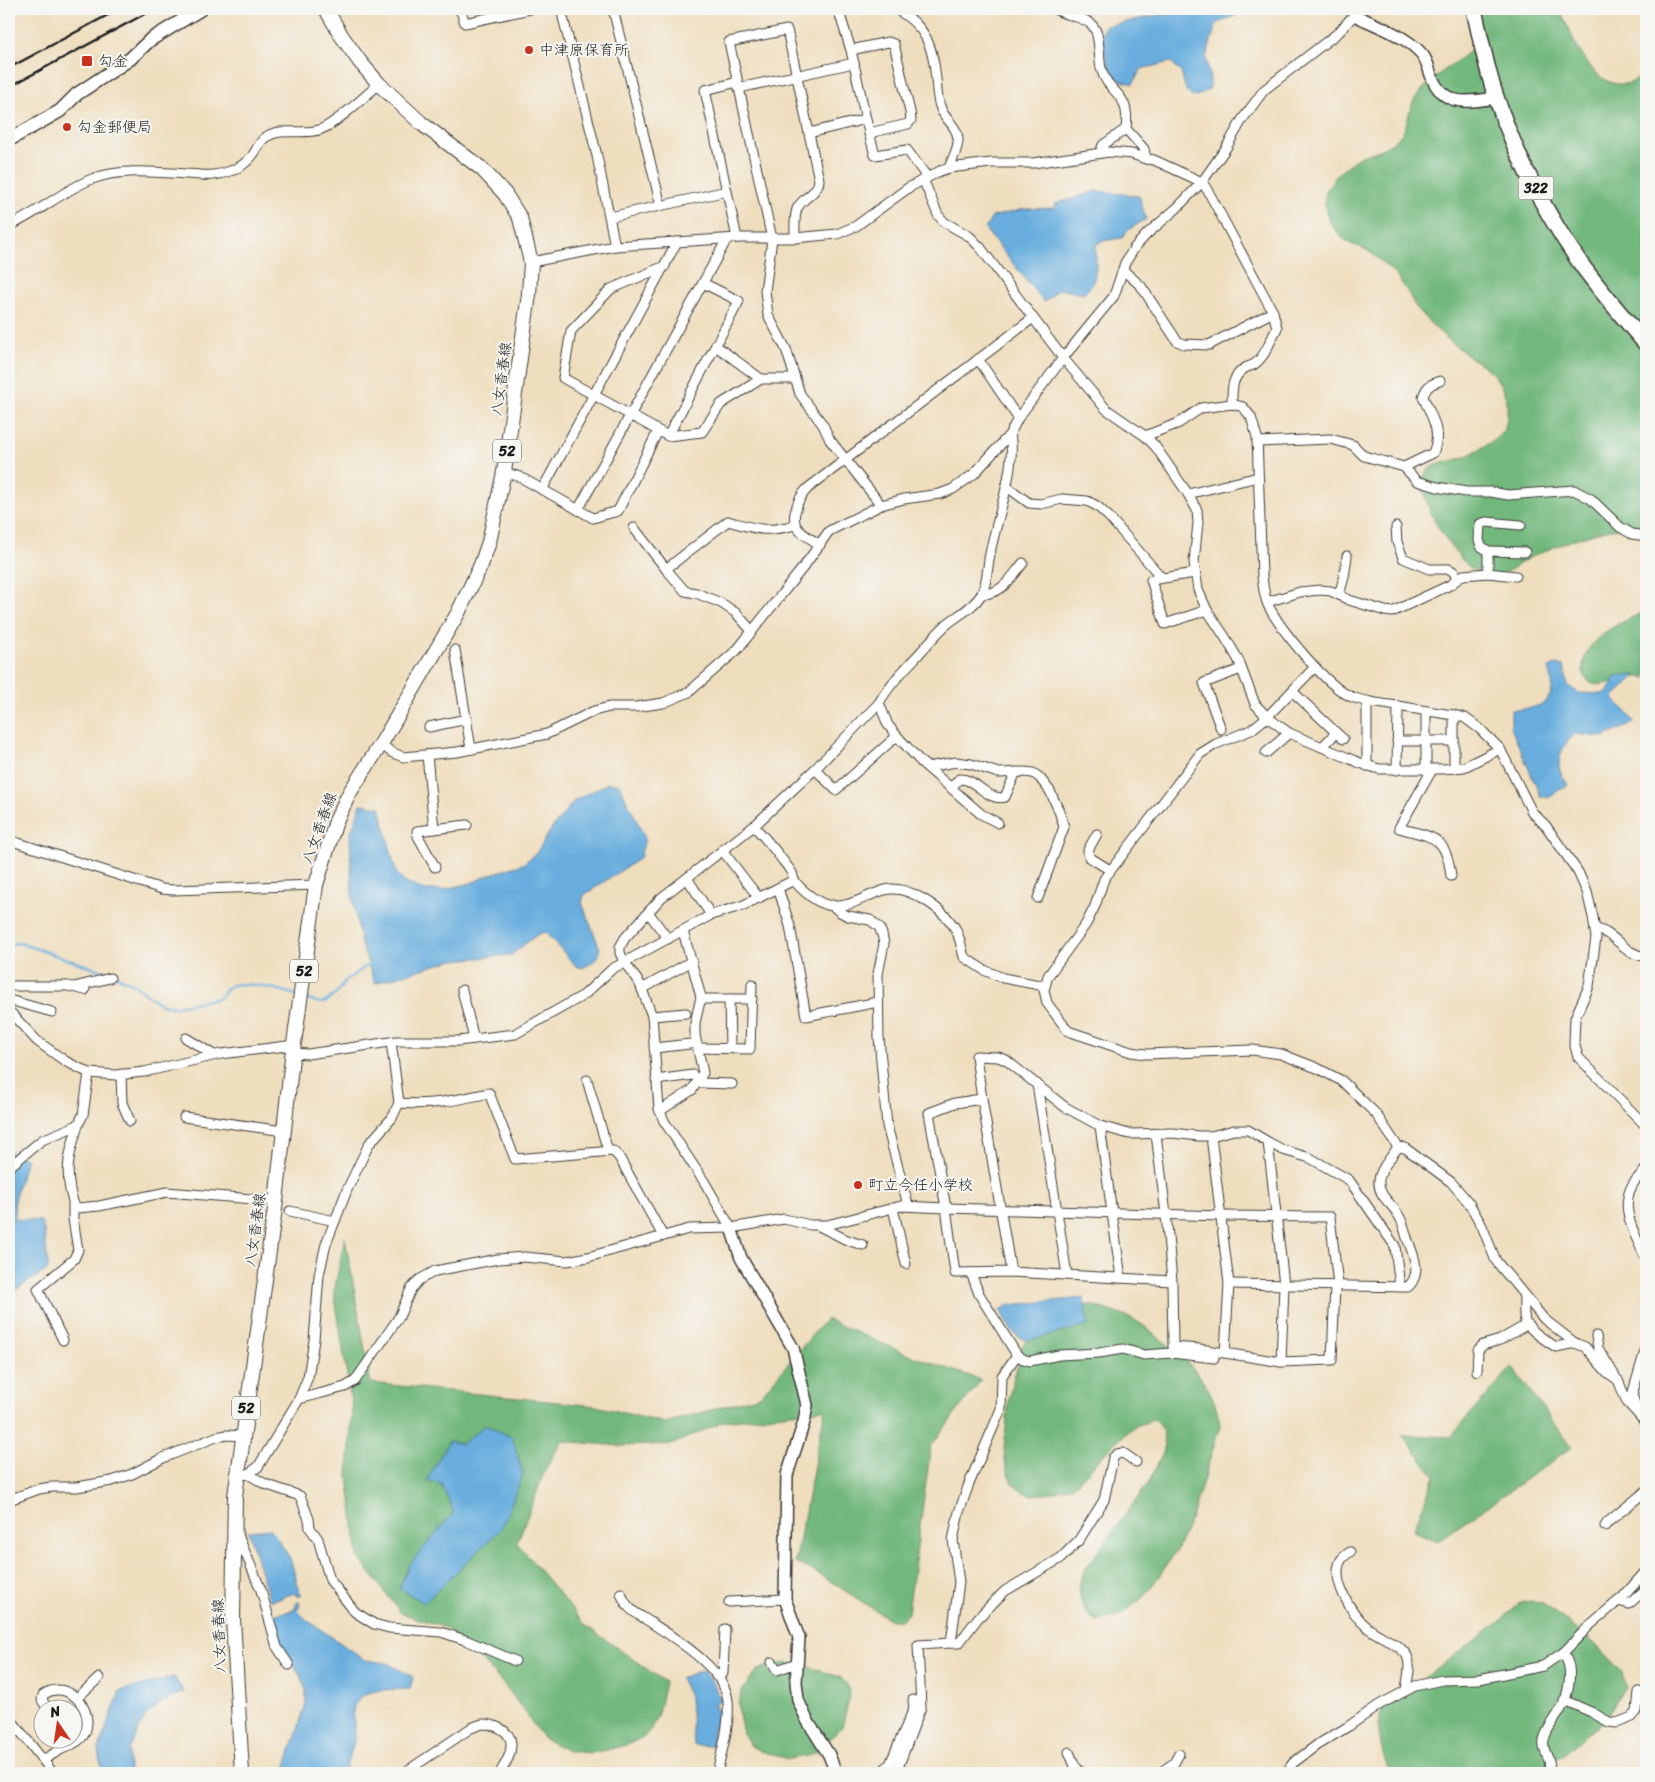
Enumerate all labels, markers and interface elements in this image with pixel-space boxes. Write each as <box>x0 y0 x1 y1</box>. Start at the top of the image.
place label: 中津原保育所 <box>539 37 629 63</box>
marker: 中津原保育所 <box>523 44 535 56</box>
place label: 勾金 <box>98 48 128 74</box>
marker: 勾金 <box>80 54 94 68</box>
place label: 勾金郵便局 <box>77 114 152 140</box>
marker: 勾金郵便局 <box>61 121 73 133</box>
road number: 322 <box>1518 177 1554 200</box>
street label: 八女香春線 <box>483 340 519 418</box>
road number: 52 <box>493 440 521 462</box>
street label: 八女香春線 <box>294 788 344 868</box>
road number: 52 <box>290 959 318 982</box>
place label: 町立今任小学校 <box>868 1172 973 1198</box>
marker: 町立今任小学校 <box>852 1179 864 1191</box>
street label: 八女香春線 <box>237 1191 273 1269</box>
road number: 52 <box>232 1396 260 1420</box>
street label: 八女香春線 <box>205 1598 233 1674</box>
text: N <box>47 1698 63 1725</box>
north arrow <box>32 1700 82 1750</box>

